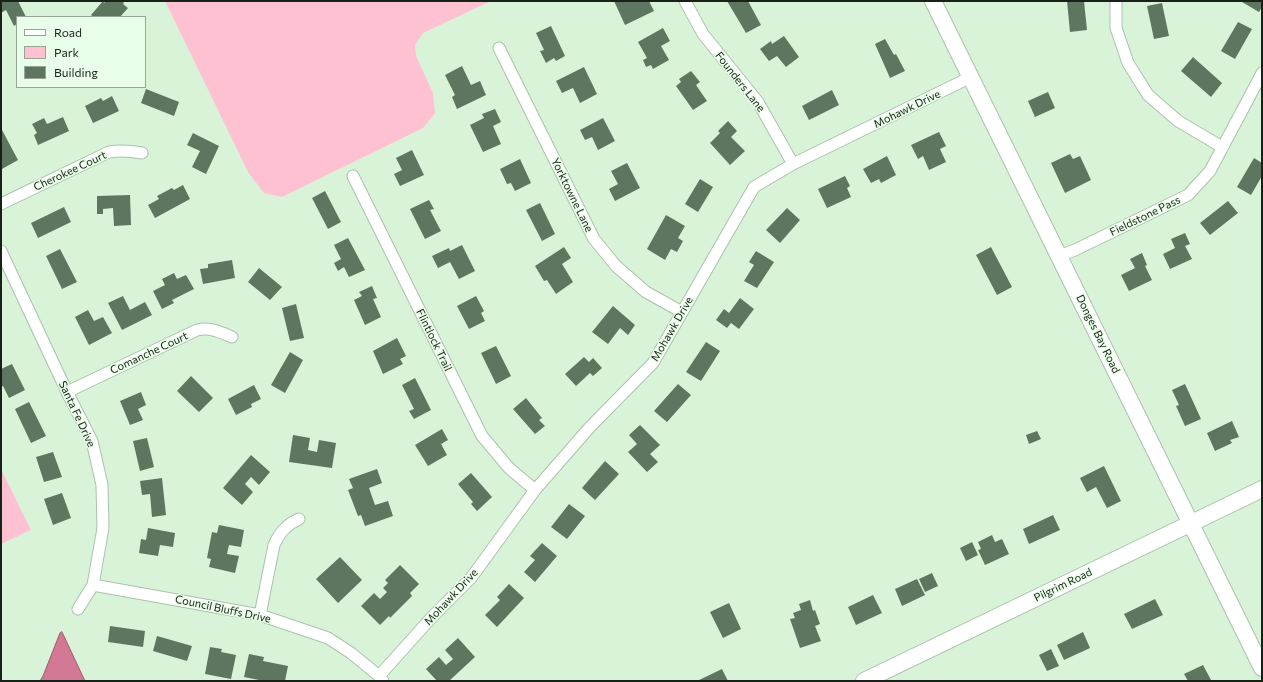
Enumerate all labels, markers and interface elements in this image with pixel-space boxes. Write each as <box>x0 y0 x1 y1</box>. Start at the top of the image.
legend <box>16 16 146 88</box>
text: Road <box>54 25 82 39</box>
text: Park <box>54 45 79 59</box>
street label: Founders Lane <box>712 49 768 115</box>
text: Building <box>54 65 98 79</box>
street label: Mohawk Drive <box>872 87 942 131</box>
street label: Cherokee Court <box>31 148 109 194</box>
street label: Yorktowne Lane <box>548 156 596 234</box>
street label: Fieldstone Pass <box>1108 193 1182 239</box>
street label: Donges Bay Road <box>1073 292 1123 376</box>
street label: Mohawk Drive <box>648 294 696 364</box>
street label: Flintlock Trail <box>413 307 455 373</box>
street label: Comanche Court <box>108 329 190 377</box>
street label: Santa Fe Drive <box>56 379 98 449</box>
street label: Pilgrim Road <box>1032 565 1094 605</box>
street label: Mohawk Drive <box>421 566 481 628</box>
street label: Council Bluffs Drive <box>174 592 272 626</box>

